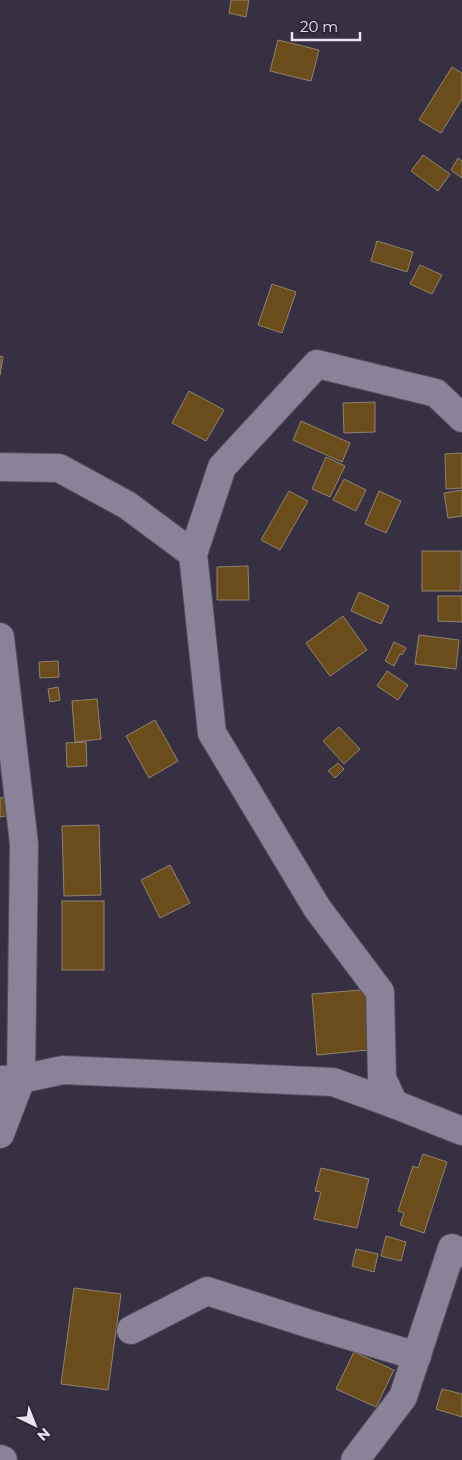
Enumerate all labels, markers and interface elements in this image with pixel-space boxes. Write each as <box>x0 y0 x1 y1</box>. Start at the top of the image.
scale bar <box>292 10 360 42</box>
text: 20 m <box>300 17 338 36</box>
north arrow <box>10 1400 60 1450</box>
text: N <box>34 1424 54 1445</box>

